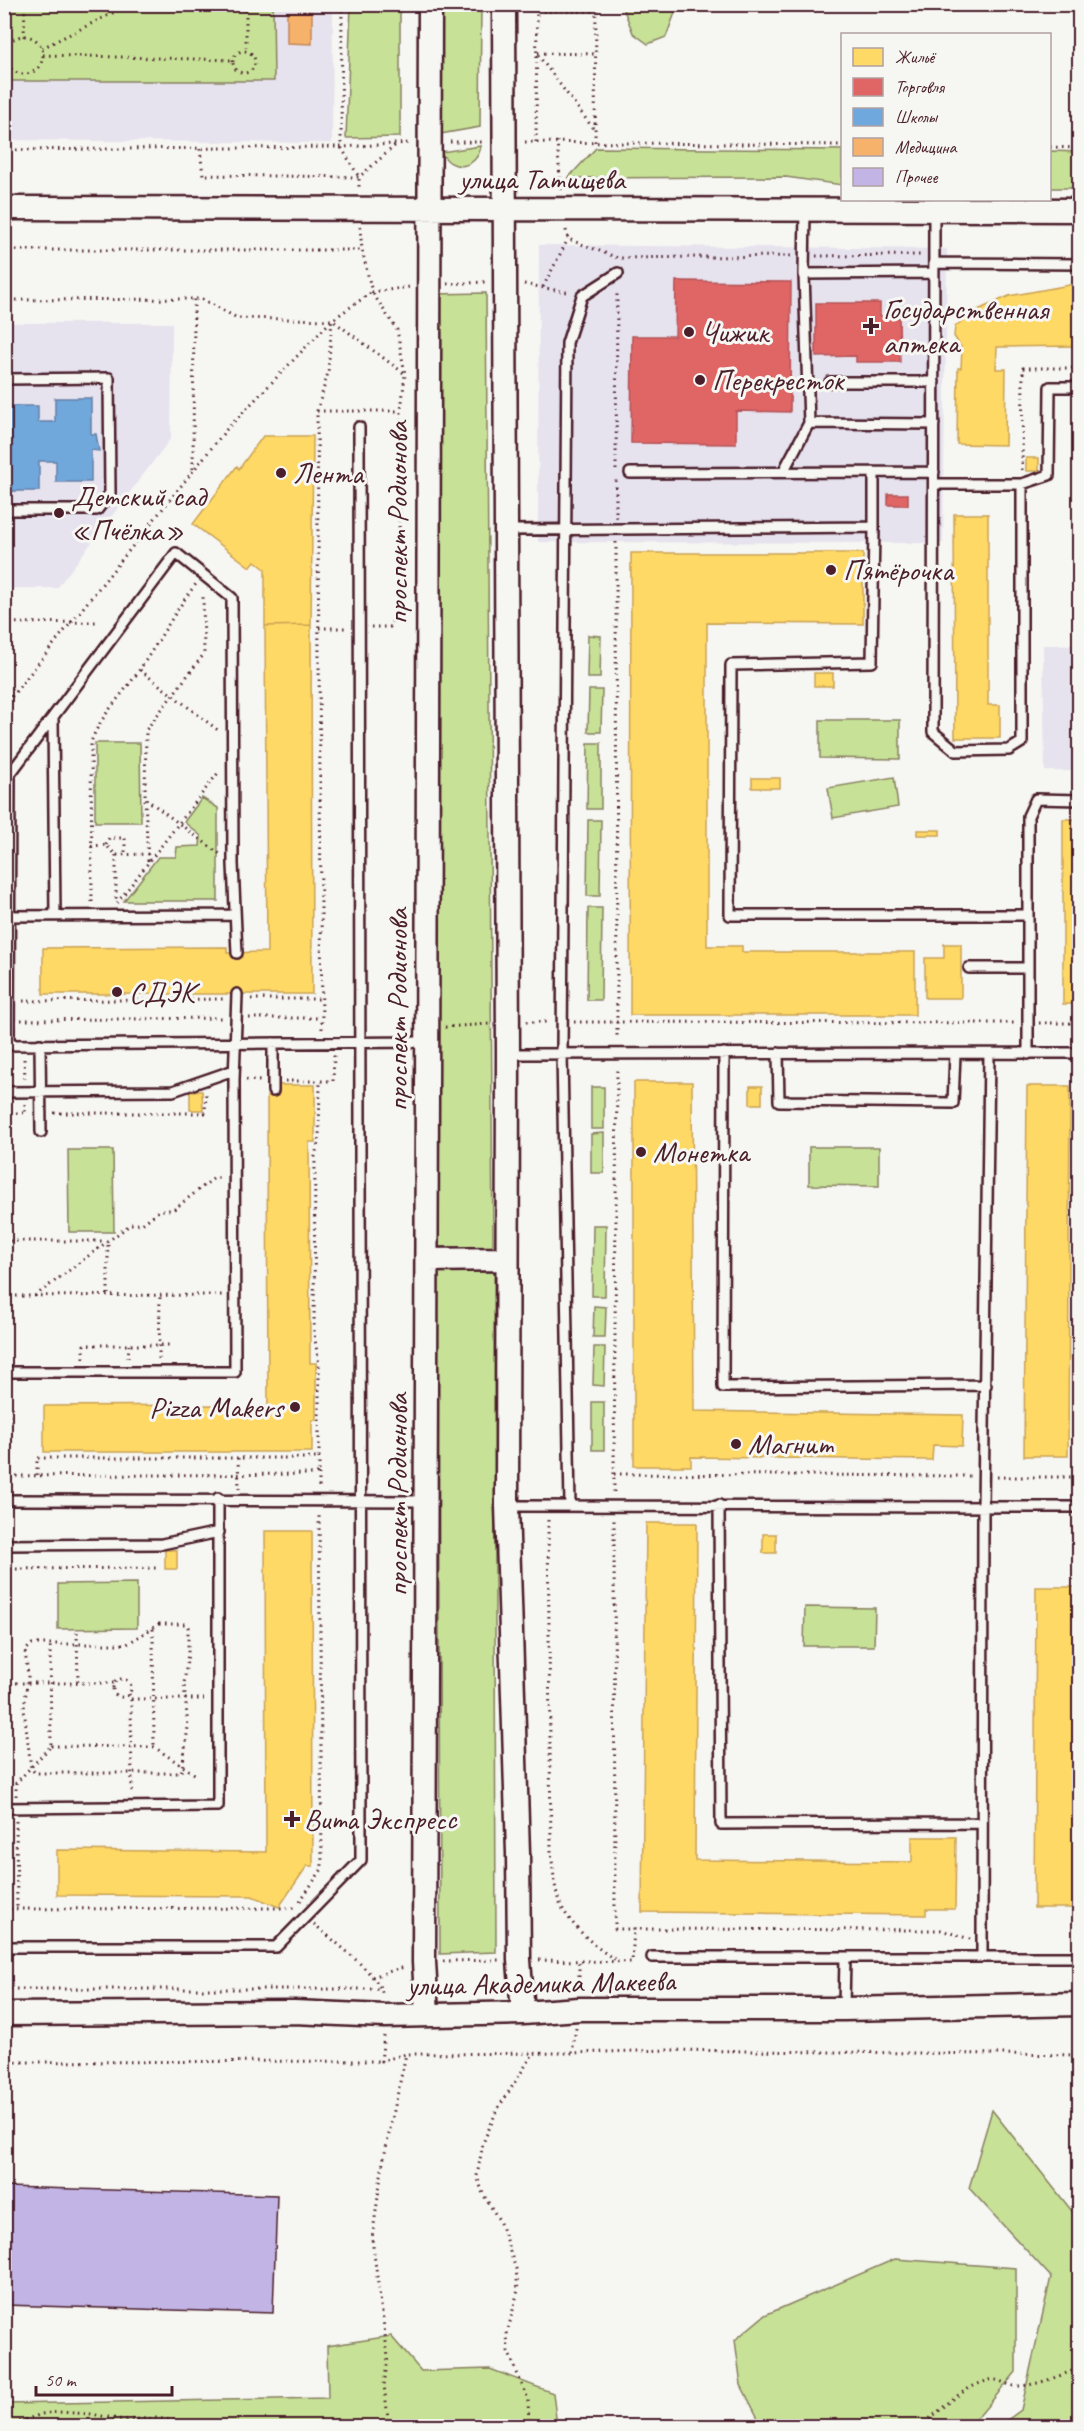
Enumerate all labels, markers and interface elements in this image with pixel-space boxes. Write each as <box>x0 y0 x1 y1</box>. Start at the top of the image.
legend <box>841 33 1051 201</box>
text: Жильё <box>895 46 937 68</box>
text: Торговля <box>895 76 946 98</box>
text: Школы <box>895 106 939 128</box>
text: Медицина <box>895 136 958 158</box>
street label: улица Татищева <box>457 160 627 198</box>
text: Прочее <box>895 166 938 188</box>
place label: Государственная аптека <box>883 290 1051 362</box>
place label: Чижик <box>701 313 770 351</box>
marker: Государственная аптека <box>864 319 878 333</box>
marker: Чижик <box>682 325 696 339</box>
place label: Перекресток <box>712 361 846 399</box>
marker: Перекресток <box>693 373 707 387</box>
street label: проспект Родионова <box>378 420 416 625</box>
place label: Лента <box>293 454 365 492</box>
marker: Лента <box>274 466 288 480</box>
place label: Детский сад «Пчёлка» <box>71 477 208 549</box>
marker: Детский сад «Пчёлка» <box>52 506 66 520</box>
place label: Пятёрочка <box>843 551 955 589</box>
marker: Пятёрочка <box>824 563 838 577</box>
street label: проспект Родионова <box>378 907 416 1112</box>
place label: СДЭК <box>129 973 201 1011</box>
marker: СДЭК <box>110 985 124 999</box>
place label: Монетка <box>653 1133 752 1171</box>
marker: Монетка <box>634 1145 648 1159</box>
place label: Pizza Makers <box>149 1388 286 1426</box>
street label: проспект Родионова <box>378 1392 416 1597</box>
marker: Pizza Makers <box>288 1400 302 1414</box>
place label: Магнит <box>748 1425 834 1463</box>
marker: Магнит <box>729 1437 743 1451</box>
place label: Вита Экспресс <box>304 1800 458 1838</box>
marker: Вита Экспресс <box>285 1812 299 1826</box>
street label: улица Академика Макеева <box>405 1962 677 2004</box>
scale bar <box>36 2359 172 2397</box>
text: 50 m <box>45 2369 78 2391</box>

